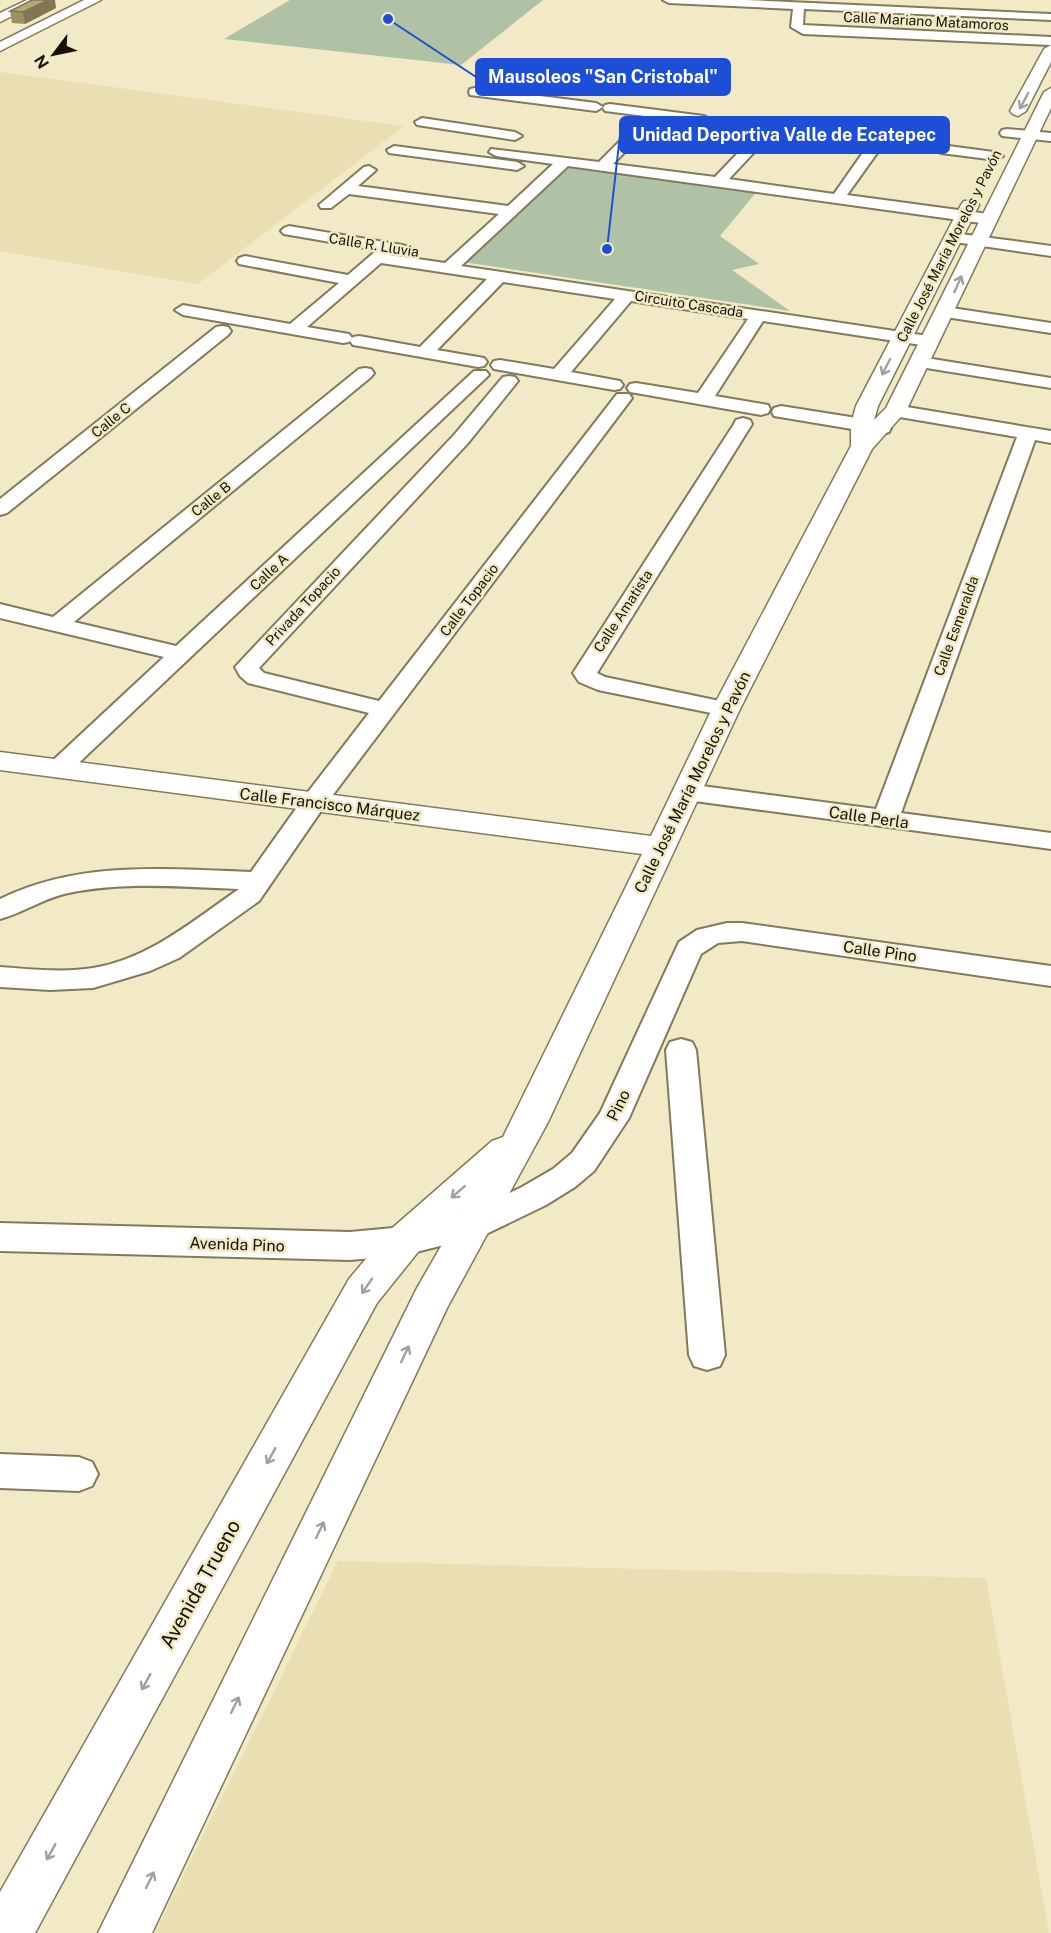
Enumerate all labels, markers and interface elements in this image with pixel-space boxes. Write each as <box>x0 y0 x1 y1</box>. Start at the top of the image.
street label: Calle Mariano Matamoros <box>843 9 1009 33</box>
north arrow <box>24 24 84 84</box>
text: N <box>30 51 53 72</box>
callout: Mausoleos "San Cristobal" <box>476 59 730 95</box>
text: Mausoleos "San Cristobal" <box>488 66 718 87</box>
one-way arrow <box>1018 91 1029 109</box>
callout: Unidad Deportiva Valle de Ecatepec <box>620 117 949 153</box>
text: Unidad Deportiva Valle de Ecatepec <box>632 124 936 145</box>
street label: Calle José María Morelos y Pavón <box>893 147 1005 345</box>
street label: Calle R. Lluvia <box>328 230 420 260</box>
one-way arrow <box>952 275 964 293</box>
street label: Circuito Cascada <box>633 287 745 321</box>
one-way arrow <box>880 358 892 376</box>
street label: Calle C <box>88 399 134 441</box>
street label: Calle B <box>188 478 234 520</box>
street label: Calle A <box>247 550 291 594</box>
street label: Calle Topacio <box>437 561 501 639</box>
street label: Privada Topacio <box>262 563 344 649</box>
street label: Calle Amatista <box>590 567 656 655</box>
street label: Calle Esmeralda <box>931 574 981 678</box>
street label: Calle José María Morelos y Pavón <box>630 668 755 896</box>
street label: Calle Francisco Márquez <box>239 784 422 825</box>
street label: Calle Perla <box>828 802 910 833</box>
street label: Calle Pino <box>842 937 918 966</box>
street label: Pino <box>603 1086 634 1124</box>
one-way arrow <box>451 1185 466 1199</box>
street label: Avenida Pino <box>189 1233 285 1256</box>
one-way arrow <box>361 1278 373 1294</box>
one-way arrow <box>399 1345 411 1363</box>
one-way arrow <box>265 1447 277 1464</box>
street label: Avenida Trueno <box>155 1515 245 1653</box>
one-way arrow <box>315 1521 326 1539</box>
one-way arrow <box>140 1672 151 1690</box>
one-way arrow <box>229 1696 241 1714</box>
one-way arrow <box>45 1843 57 1860</box>
one-way arrow <box>144 1872 156 1890</box>

